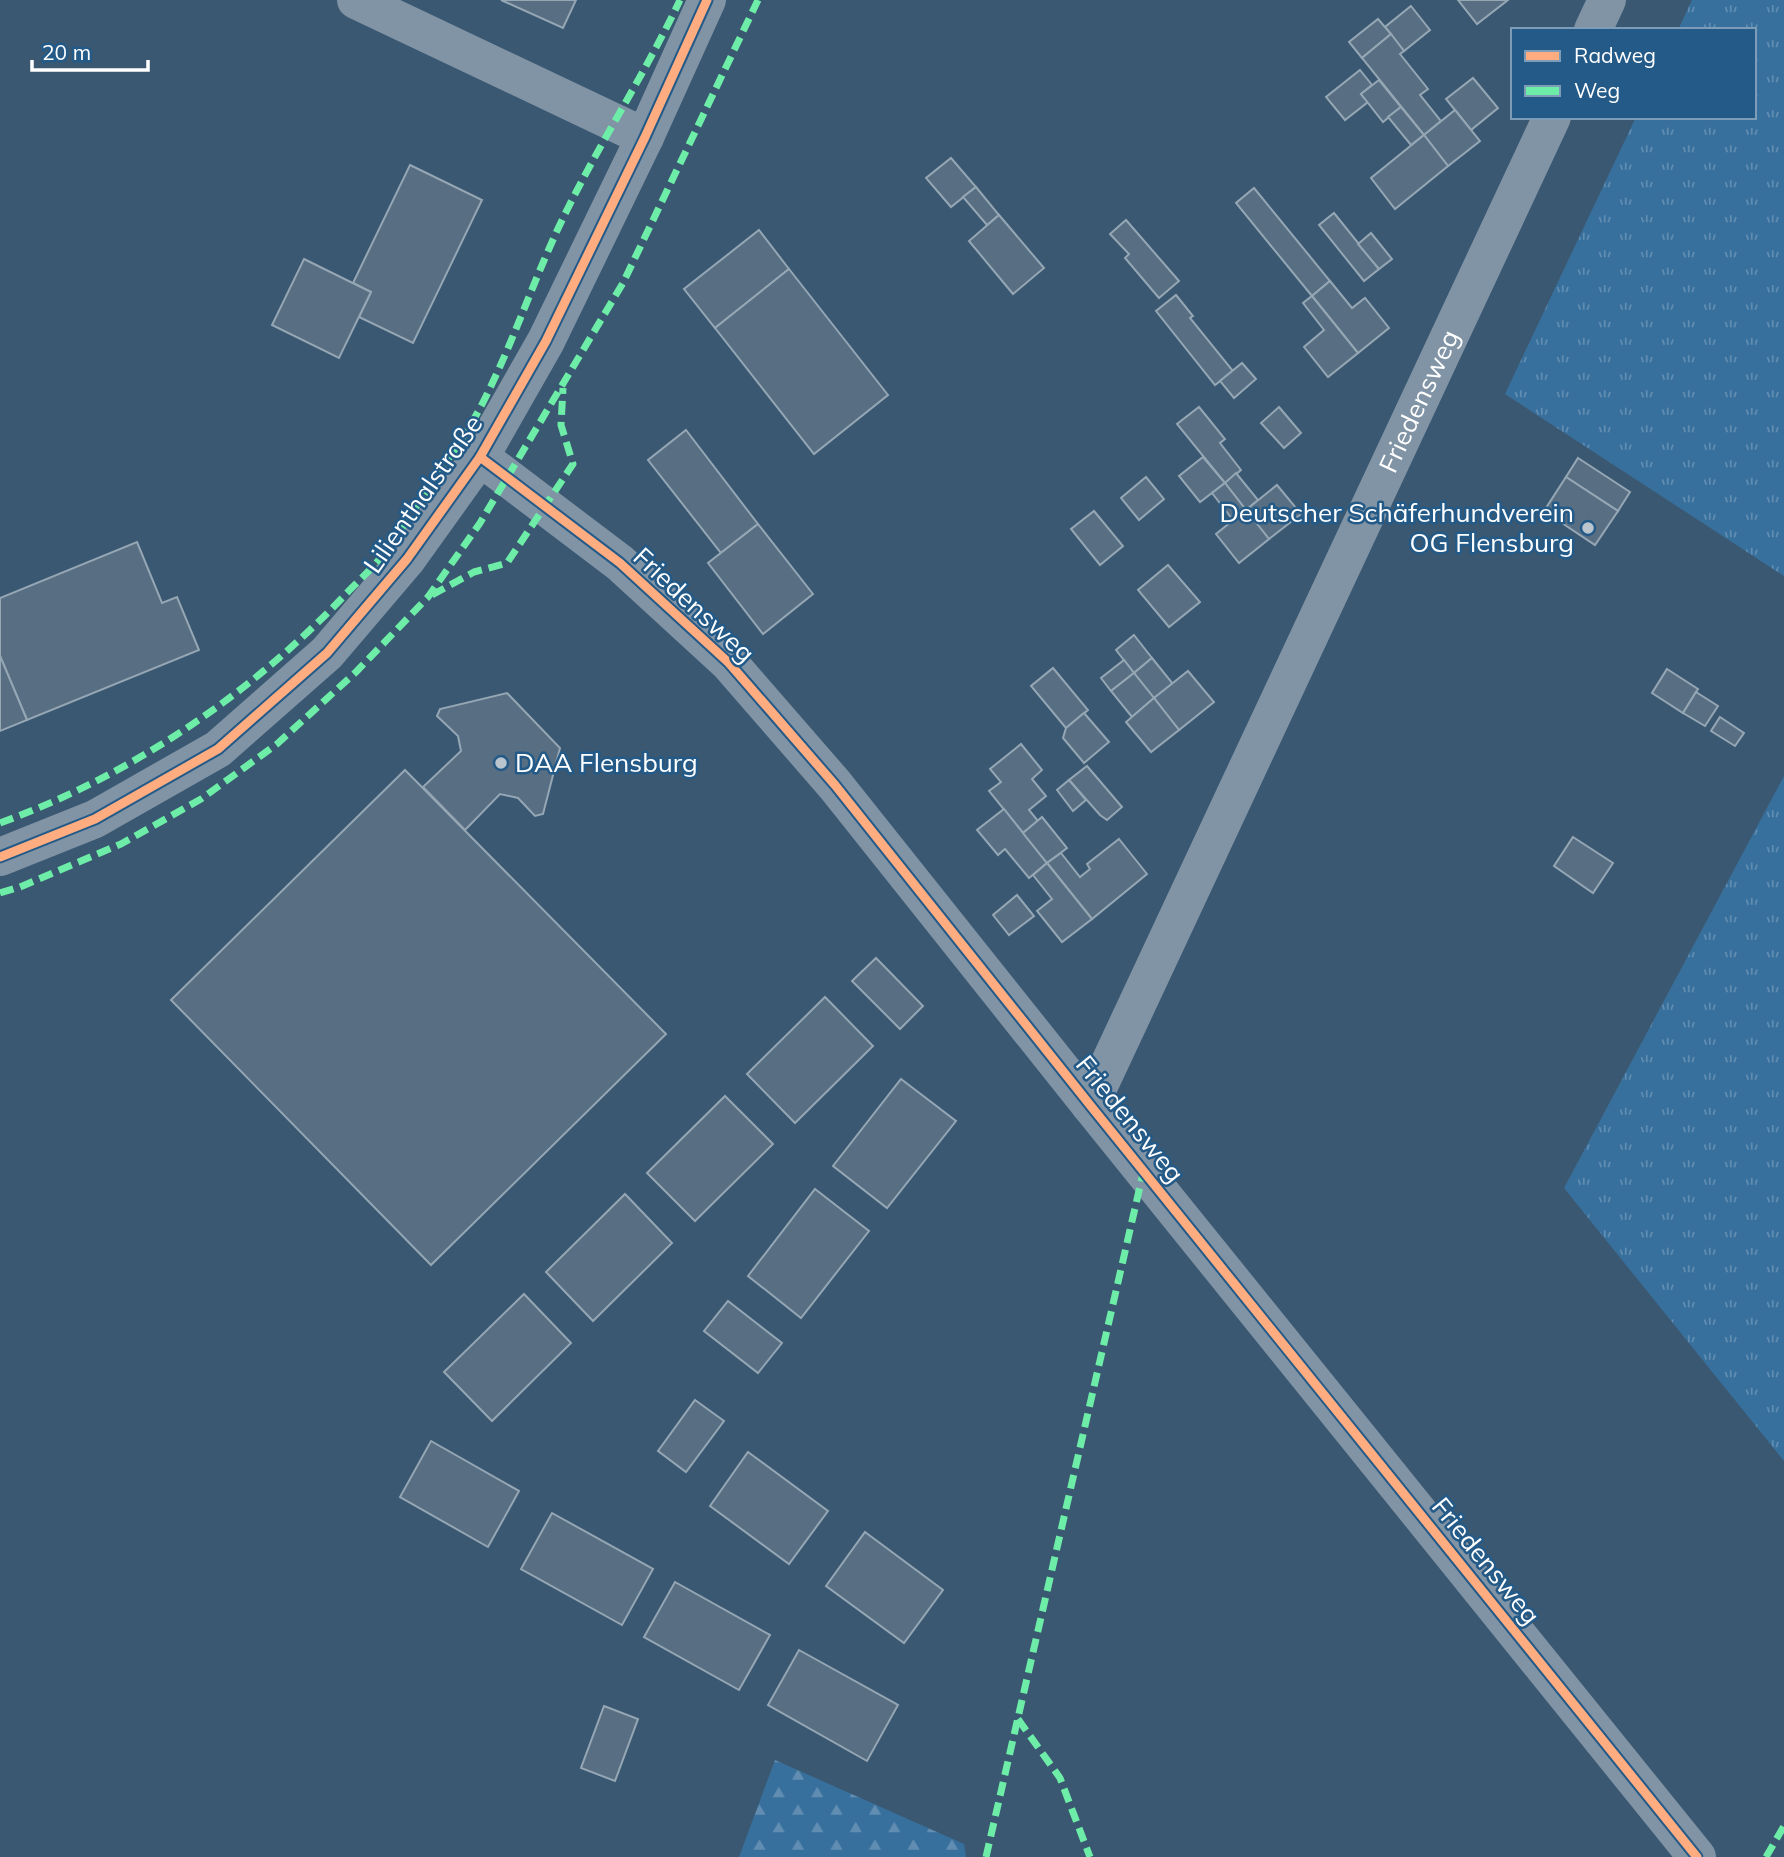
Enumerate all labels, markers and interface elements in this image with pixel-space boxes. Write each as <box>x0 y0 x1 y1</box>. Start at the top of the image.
scale bar <box>32 28 147 72</box>
legend <box>1511 28 1756 119</box>
text: 20 m <box>42 39 91 65</box>
text: Radweg <box>1574 42 1656 68</box>
text: Weg <box>1574 77 1620 103</box>
street label: Friedensweg <box>1371 324 1466 478</box>
street label: Lilienthalstraße <box>356 408 489 579</box>
place label: Deutscher Schäferhundverein OG Flensburg <box>1219 496 1574 559</box>
marker: Deutscher Schäferhundverein OG Flensburg <box>1580 520 1596 536</box>
street label: Friedensweg <box>627 540 762 669</box>
place label: DAA Flensburg <box>515 746 698 779</box>
marker: DAA Flensburg <box>493 755 509 771</box>
street label: Friedensweg <box>1069 1048 1192 1189</box>
street label: Friedensweg <box>1425 1490 1548 1631</box>

